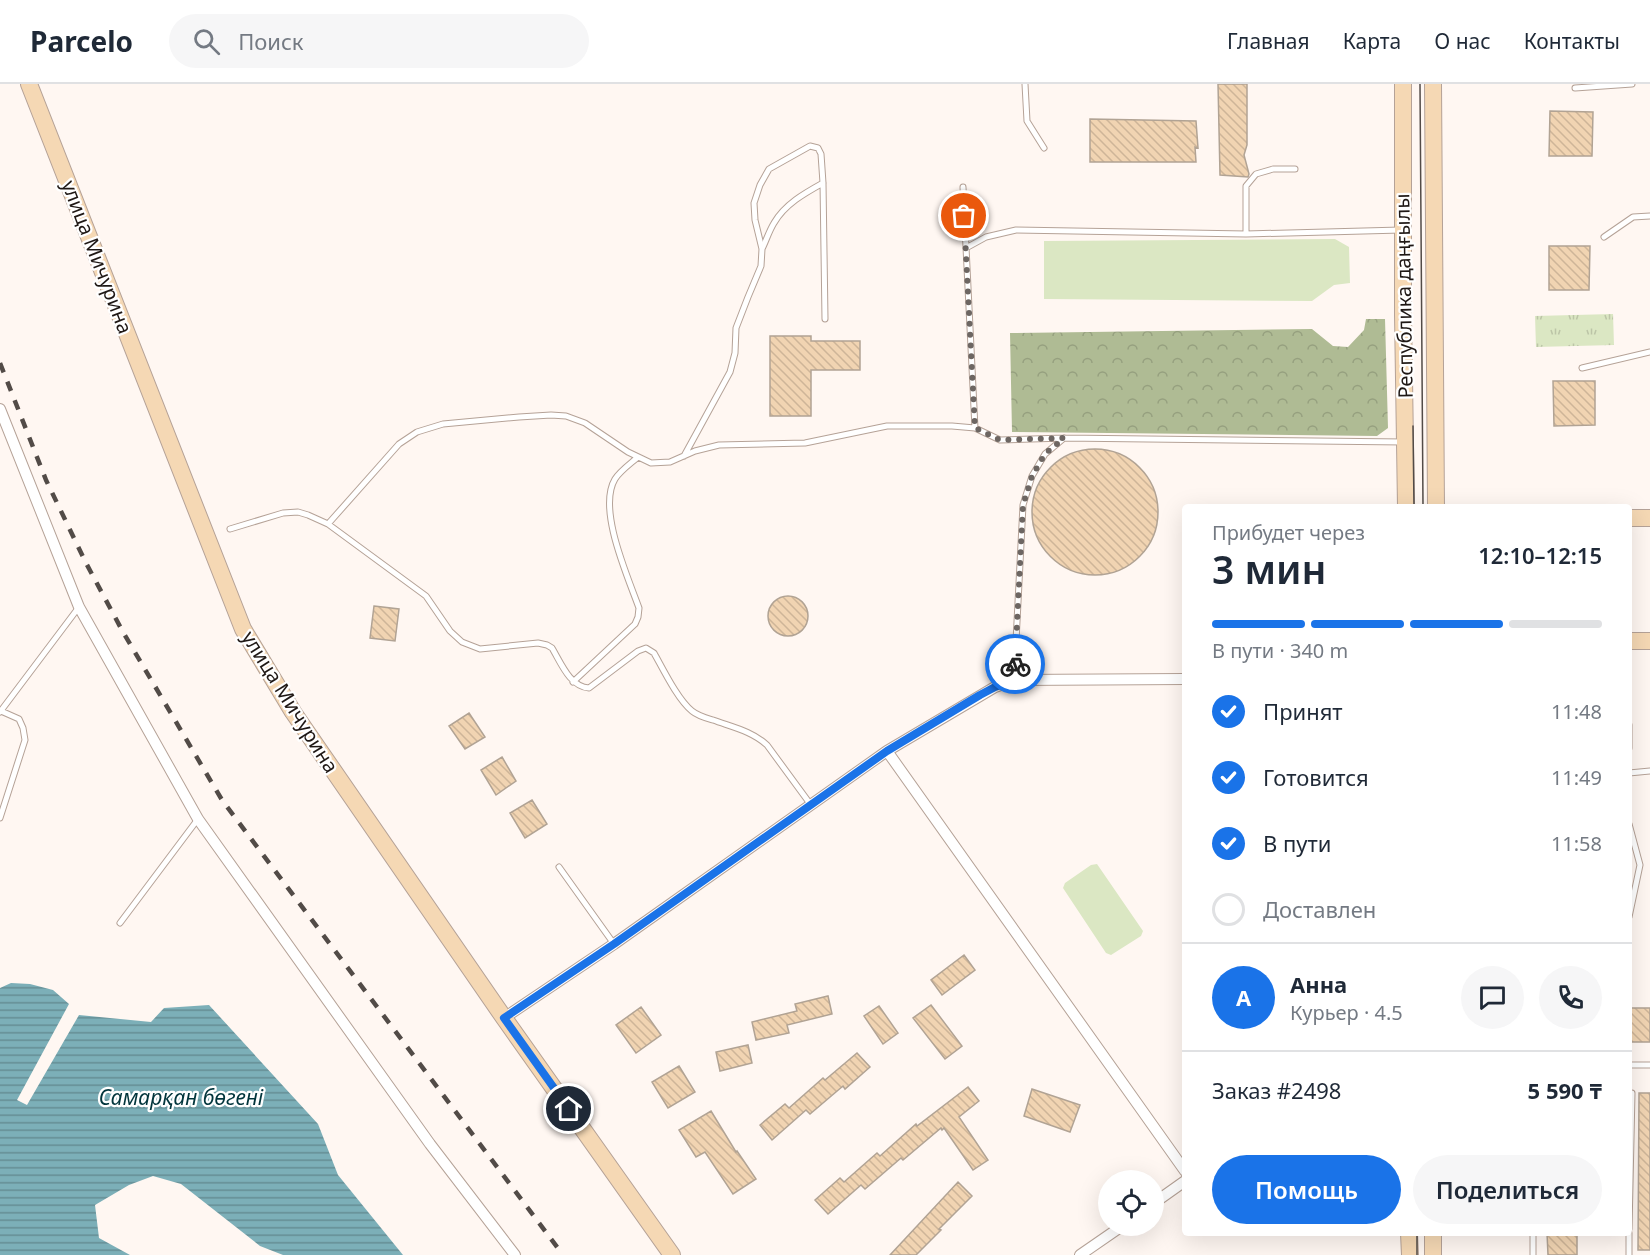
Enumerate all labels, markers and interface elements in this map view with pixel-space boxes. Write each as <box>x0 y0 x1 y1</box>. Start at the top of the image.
search box <box>169 14 589 68</box>
text: Parcelo <box>30 22 133 60</box>
icon: search <box>190 25 223 58</box>
text: Поиск <box>238 26 304 56</box>
text: Главная <box>1227 27 1310 55</box>
text: Карта <box>1343 27 1401 55</box>
text: О нас <box>1434 27 1491 55</box>
text: Контакты <box>1524 27 1620 55</box>
street label: улица Мичурина <box>56 176 139 337</box>
pin <box>938 190 989 241</box>
street label: Республика даңғылы <box>1388 193 1419 399</box>
icon: bag <box>947 199 980 232</box>
text: Прибудет через <box>1212 519 1365 546</box>
text: 12:10–12:15 <box>1478 540 1602 570</box>
text: 3 мин <box>1212 542 1327 595</box>
street label: улица Мичурина <box>236 626 345 778</box>
courier <box>985 634 1045 694</box>
text: В пути · 340 m <box>1212 637 1348 664</box>
icon: bike <box>999 648 1032 681</box>
icon: check <box>1212 695 1245 728</box>
text: Принят <box>1263 696 1343 726</box>
text: 11:48 <box>1551 698 1602 725</box>
icon: check <box>1212 761 1245 794</box>
text: Готовится <box>1263 762 1369 792</box>
text: 11:49 <box>1551 764 1602 791</box>
icon: check <box>1212 827 1245 860</box>
text: В пути <box>1263 828 1331 858</box>
text: 11:58 <box>1551 830 1602 857</box>
text: Доставлен <box>1263 894 1376 924</box>
button: chat <box>1461 966 1524 1029</box>
button: phone <box>1539 966 1602 1029</box>
text: Анна <box>1290 969 1347 999</box>
text: А <box>1236 982 1251 1012</box>
text: Курьер · 4.5 <box>1290 999 1403 1026</box>
text: Заказ #2498 <box>1212 1075 1341 1105</box>
text: 5 590 ₸ <box>1528 1075 1602 1105</box>
water label: Самарқан бөгені <box>99 1083 264 1111</box>
pin <box>543 1083 594 1134</box>
icon: home <box>552 1092 585 1125</box>
button: Помощь <box>1212 1155 1401 1224</box>
button: Поделиться <box>1413 1155 1602 1224</box>
map controls <box>1098 1170 1164 1236</box>
button: locate <box>1098 1170 1164 1236</box>

